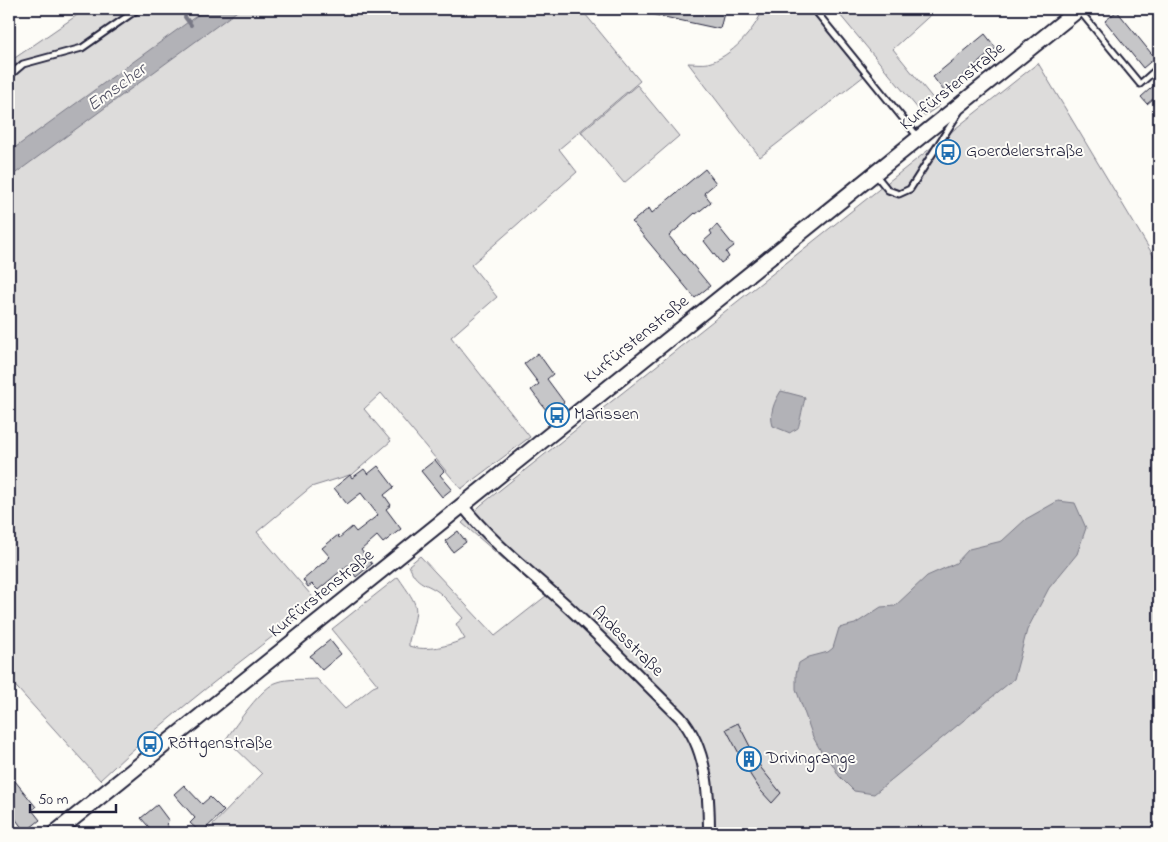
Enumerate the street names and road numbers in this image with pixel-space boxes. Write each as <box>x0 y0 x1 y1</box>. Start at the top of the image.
street label: Kurfürstenstraße <box>895 36 1012 138</box>
street label: Kurfürstenstraße <box>579 289 696 391</box>
street label: Kurfürstenstraße <box>264 543 381 645</box>
street label: Ardesstraße <box>585 601 670 684</box>

